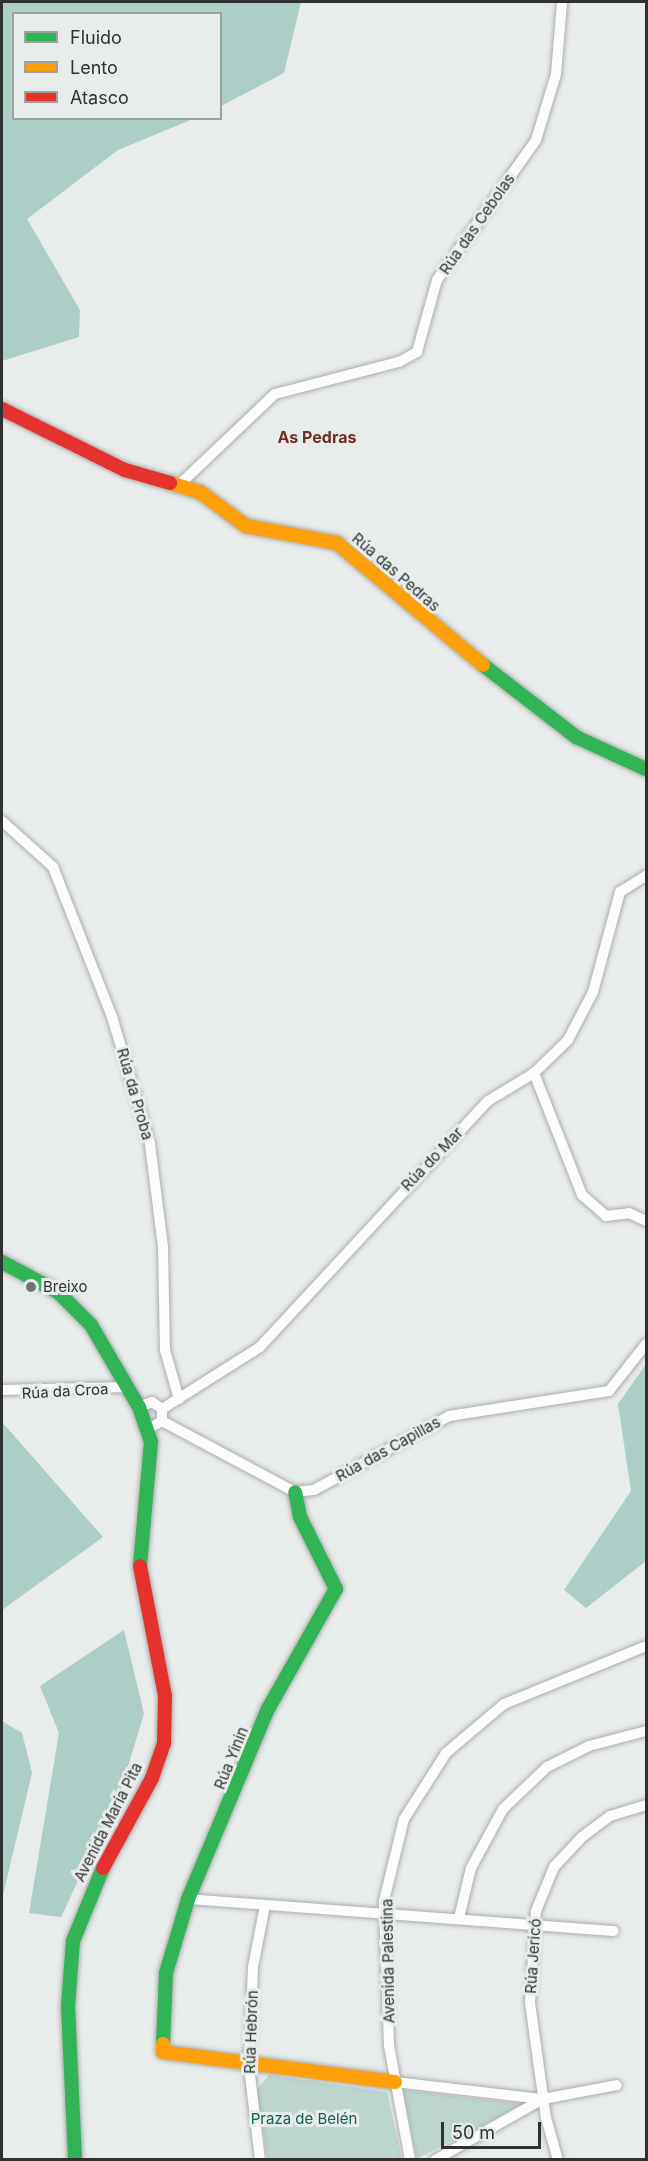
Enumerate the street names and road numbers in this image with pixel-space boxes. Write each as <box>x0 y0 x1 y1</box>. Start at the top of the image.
street label: Rúa das Cebolas <box>436 170 518 278</box>
street label: Rúa das Pedras <box>348 529 444 615</box>
street label: Rúa da Proba <box>113 1046 157 1142</box>
street label: Rúa do Mar <box>397 1124 467 1194</box>
street label: Rúa da Croa <box>21 1380 109 1402</box>
street label: Rúa das Capillas <box>333 1413 443 1485</box>
street label: Rúa Yinin <box>210 1724 252 1792</box>
street label: Avenida María Pita <box>70 1759 146 1885</box>
street label: Avenida Palestina <box>378 1899 398 2023</box>
street label: Rúa Jericó <box>521 1918 545 1994</box>
street label: Rúa Hebrón <box>241 1990 261 2074</box>

